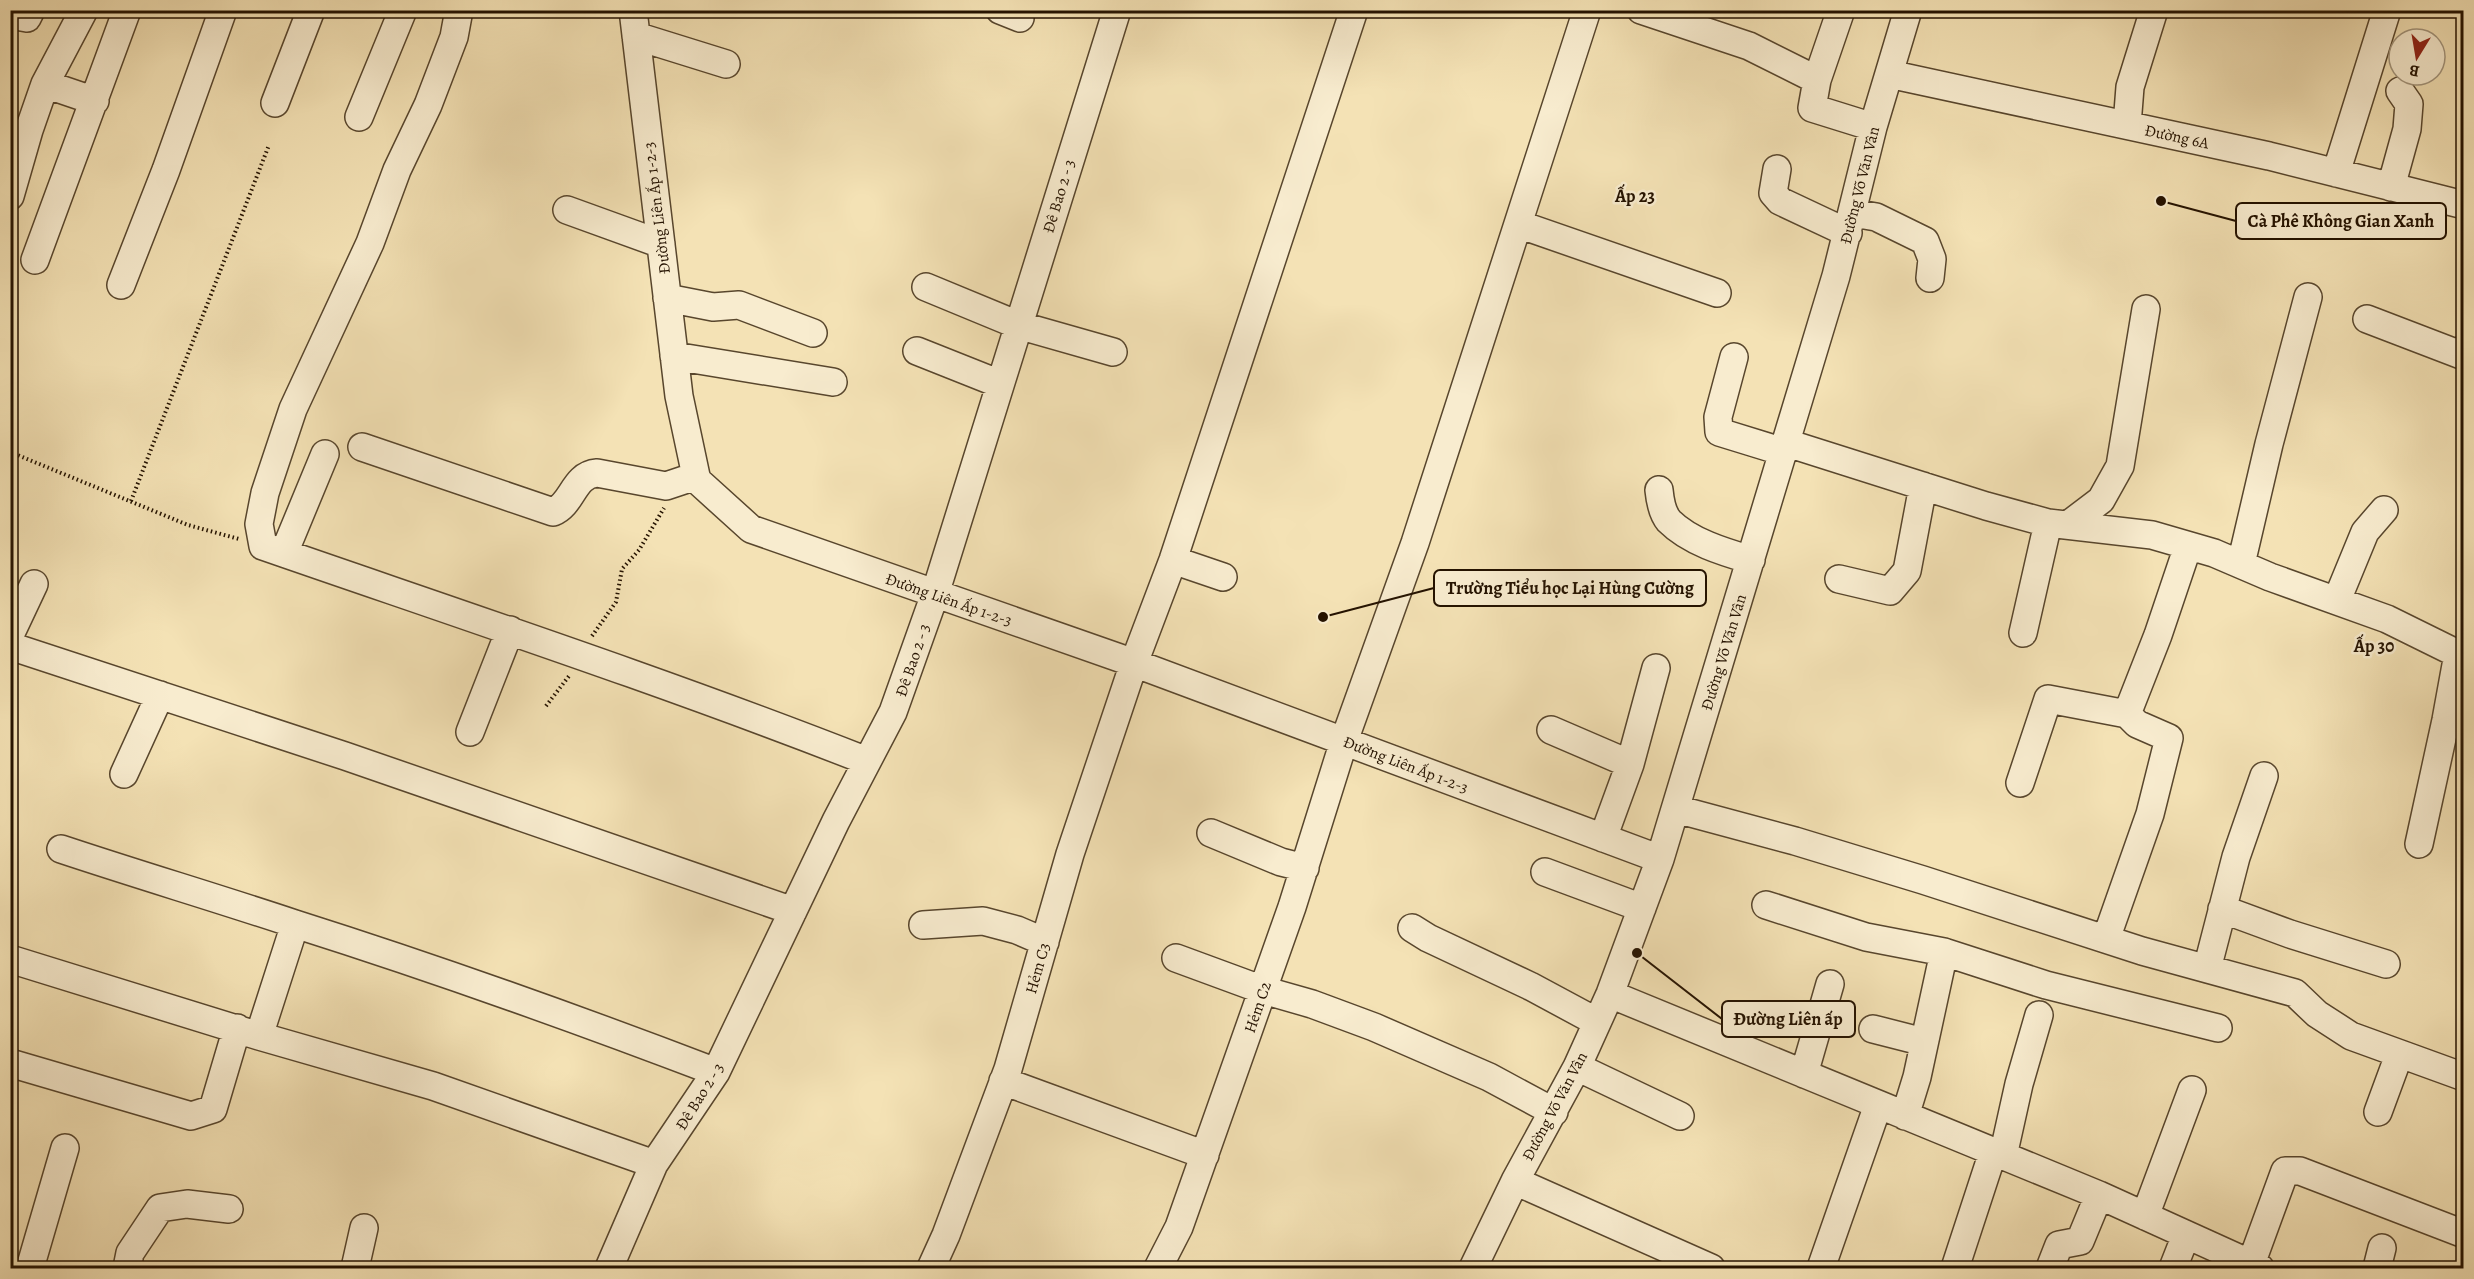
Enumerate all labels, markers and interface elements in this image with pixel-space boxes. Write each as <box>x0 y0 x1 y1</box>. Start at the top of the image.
north arrow <box>2387 27 2447 87</box>
text: B <box>2407 59 2421 82</box>
street label: Đường 6A <box>2143 119 2212 155</box>
street label: Đường Võ Văn Vân <box>1835 124 1885 246</box>
street label: Đường Liên Ấp 1-2-3 <box>638 141 676 275</box>
street label: Đê Bao 2 - 3 <box>1037 157 1081 236</box>
district label: Ấp 23 <box>1614 183 1655 208</box>
callout: Cà Phê Không Gian Xanh <box>2236 203 2446 239</box>
text: Cà Phê Không Gian Xanh <box>2248 209 2435 233</box>
street label: Đường Liên Ấp 1-2-3 <box>882 568 1015 632</box>
callout: Trường Tiểu học Lại Hùng Cường <box>1434 570 1706 606</box>
text: Trường Tiểu học Lại Hùng Cường <box>1446 576 1695 600</box>
street label: Đường Võ Văn Vân <box>1696 591 1752 713</box>
street label: Đê Bao 2 - 3 <box>890 621 936 700</box>
district label: Ấp 30 <box>2353 633 2394 658</box>
street label: Đường Liên Ấp 1-2-3 <box>1340 731 1472 799</box>
street label: Hẻm C3 <box>1020 940 1056 996</box>
street label: Hẻm C2 <box>1239 978 1277 1036</box>
callout: Đường Liên ấp <box>1722 1001 1855 1037</box>
text: Đường Liên ấp <box>1733 1007 1843 1031</box>
street label: Đường Võ Văn Vân <box>1517 1048 1593 1165</box>
street label: Đê Bao 2 - 3 <box>670 1059 729 1135</box>

